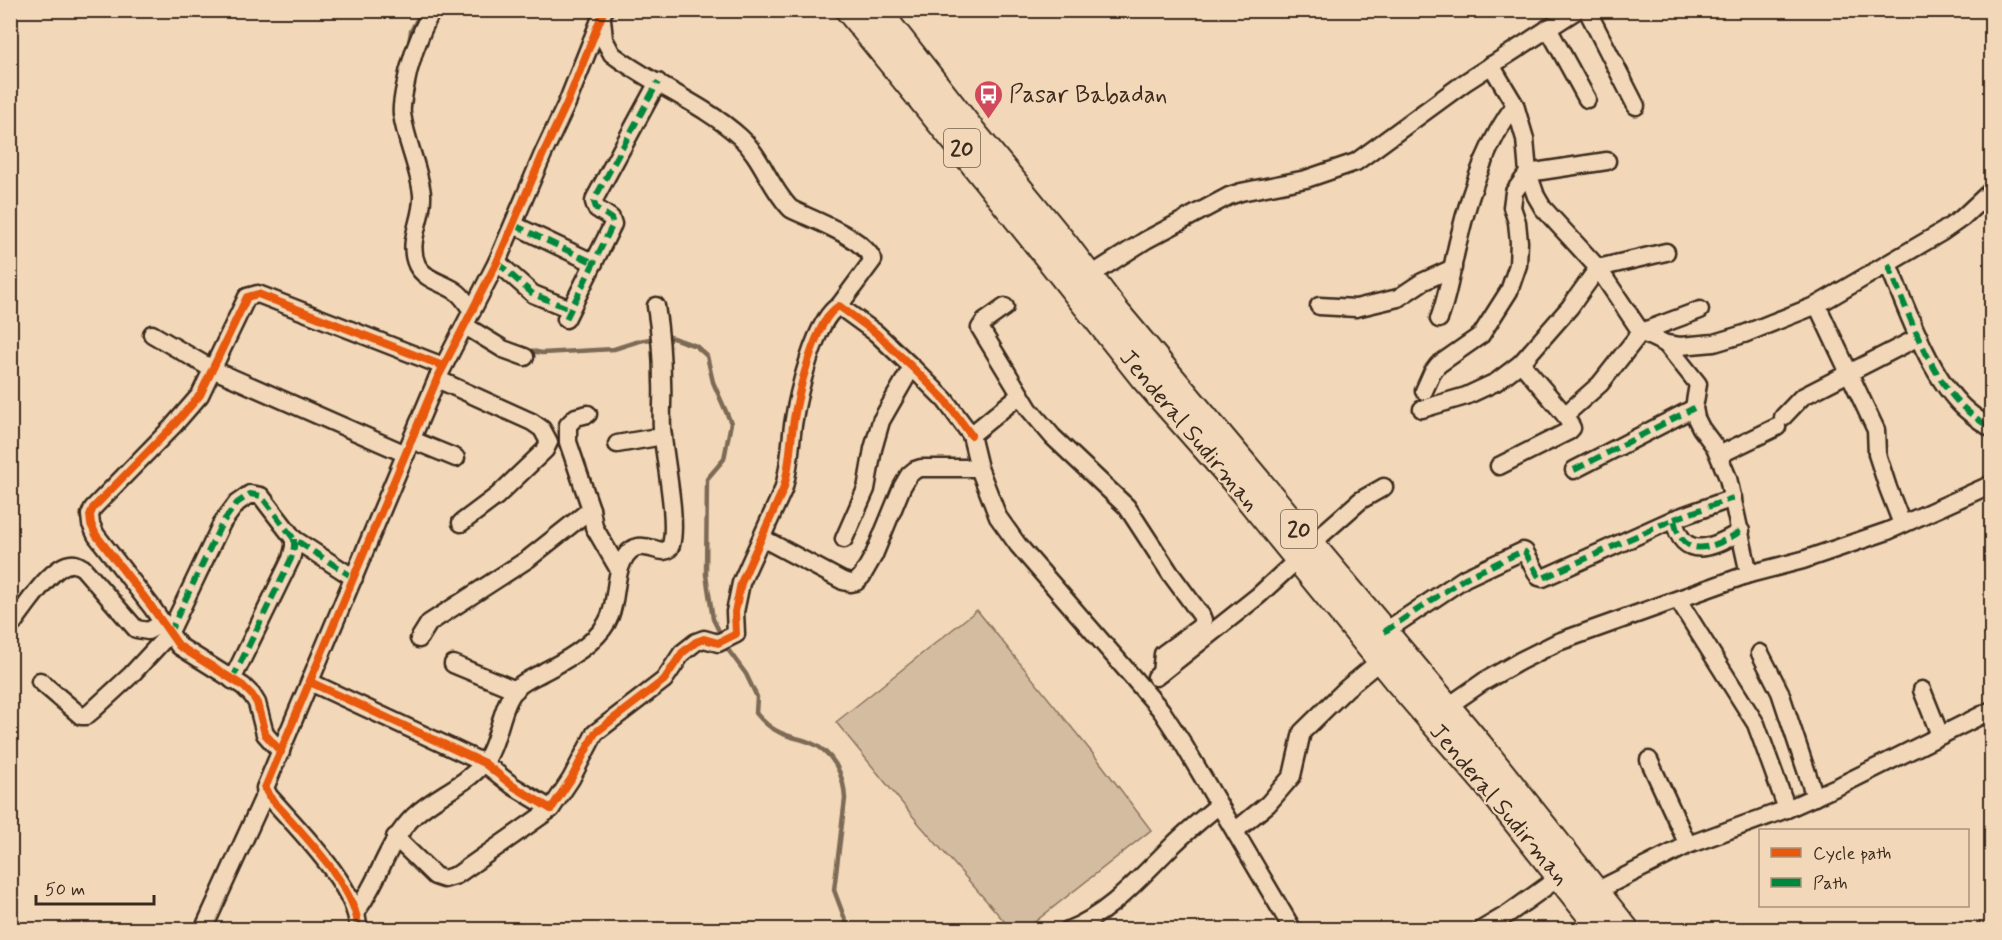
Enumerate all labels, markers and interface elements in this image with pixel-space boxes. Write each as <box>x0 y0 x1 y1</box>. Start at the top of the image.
bus stop icon: Pasar Babadan <box>972 78 1004 120</box>
place label: Pasar Babadan <box>1009 80 1167 111</box>
road number: 20 <box>944 129 980 167</box>
street label: Jenderal Sudirman <box>1112 343 1266 518</box>
road number: 20 <box>1281 510 1317 548</box>
street label: Jenderal Sudirman <box>1422 717 1576 892</box>
legend <box>1759 829 1969 907</box>
text: Cycle path <box>1813 842 1891 866</box>
scale bar <box>36 868 154 906</box>
text: Path <box>1813 872 1848 896</box>
text: 50 m <box>45 878 85 902</box>

